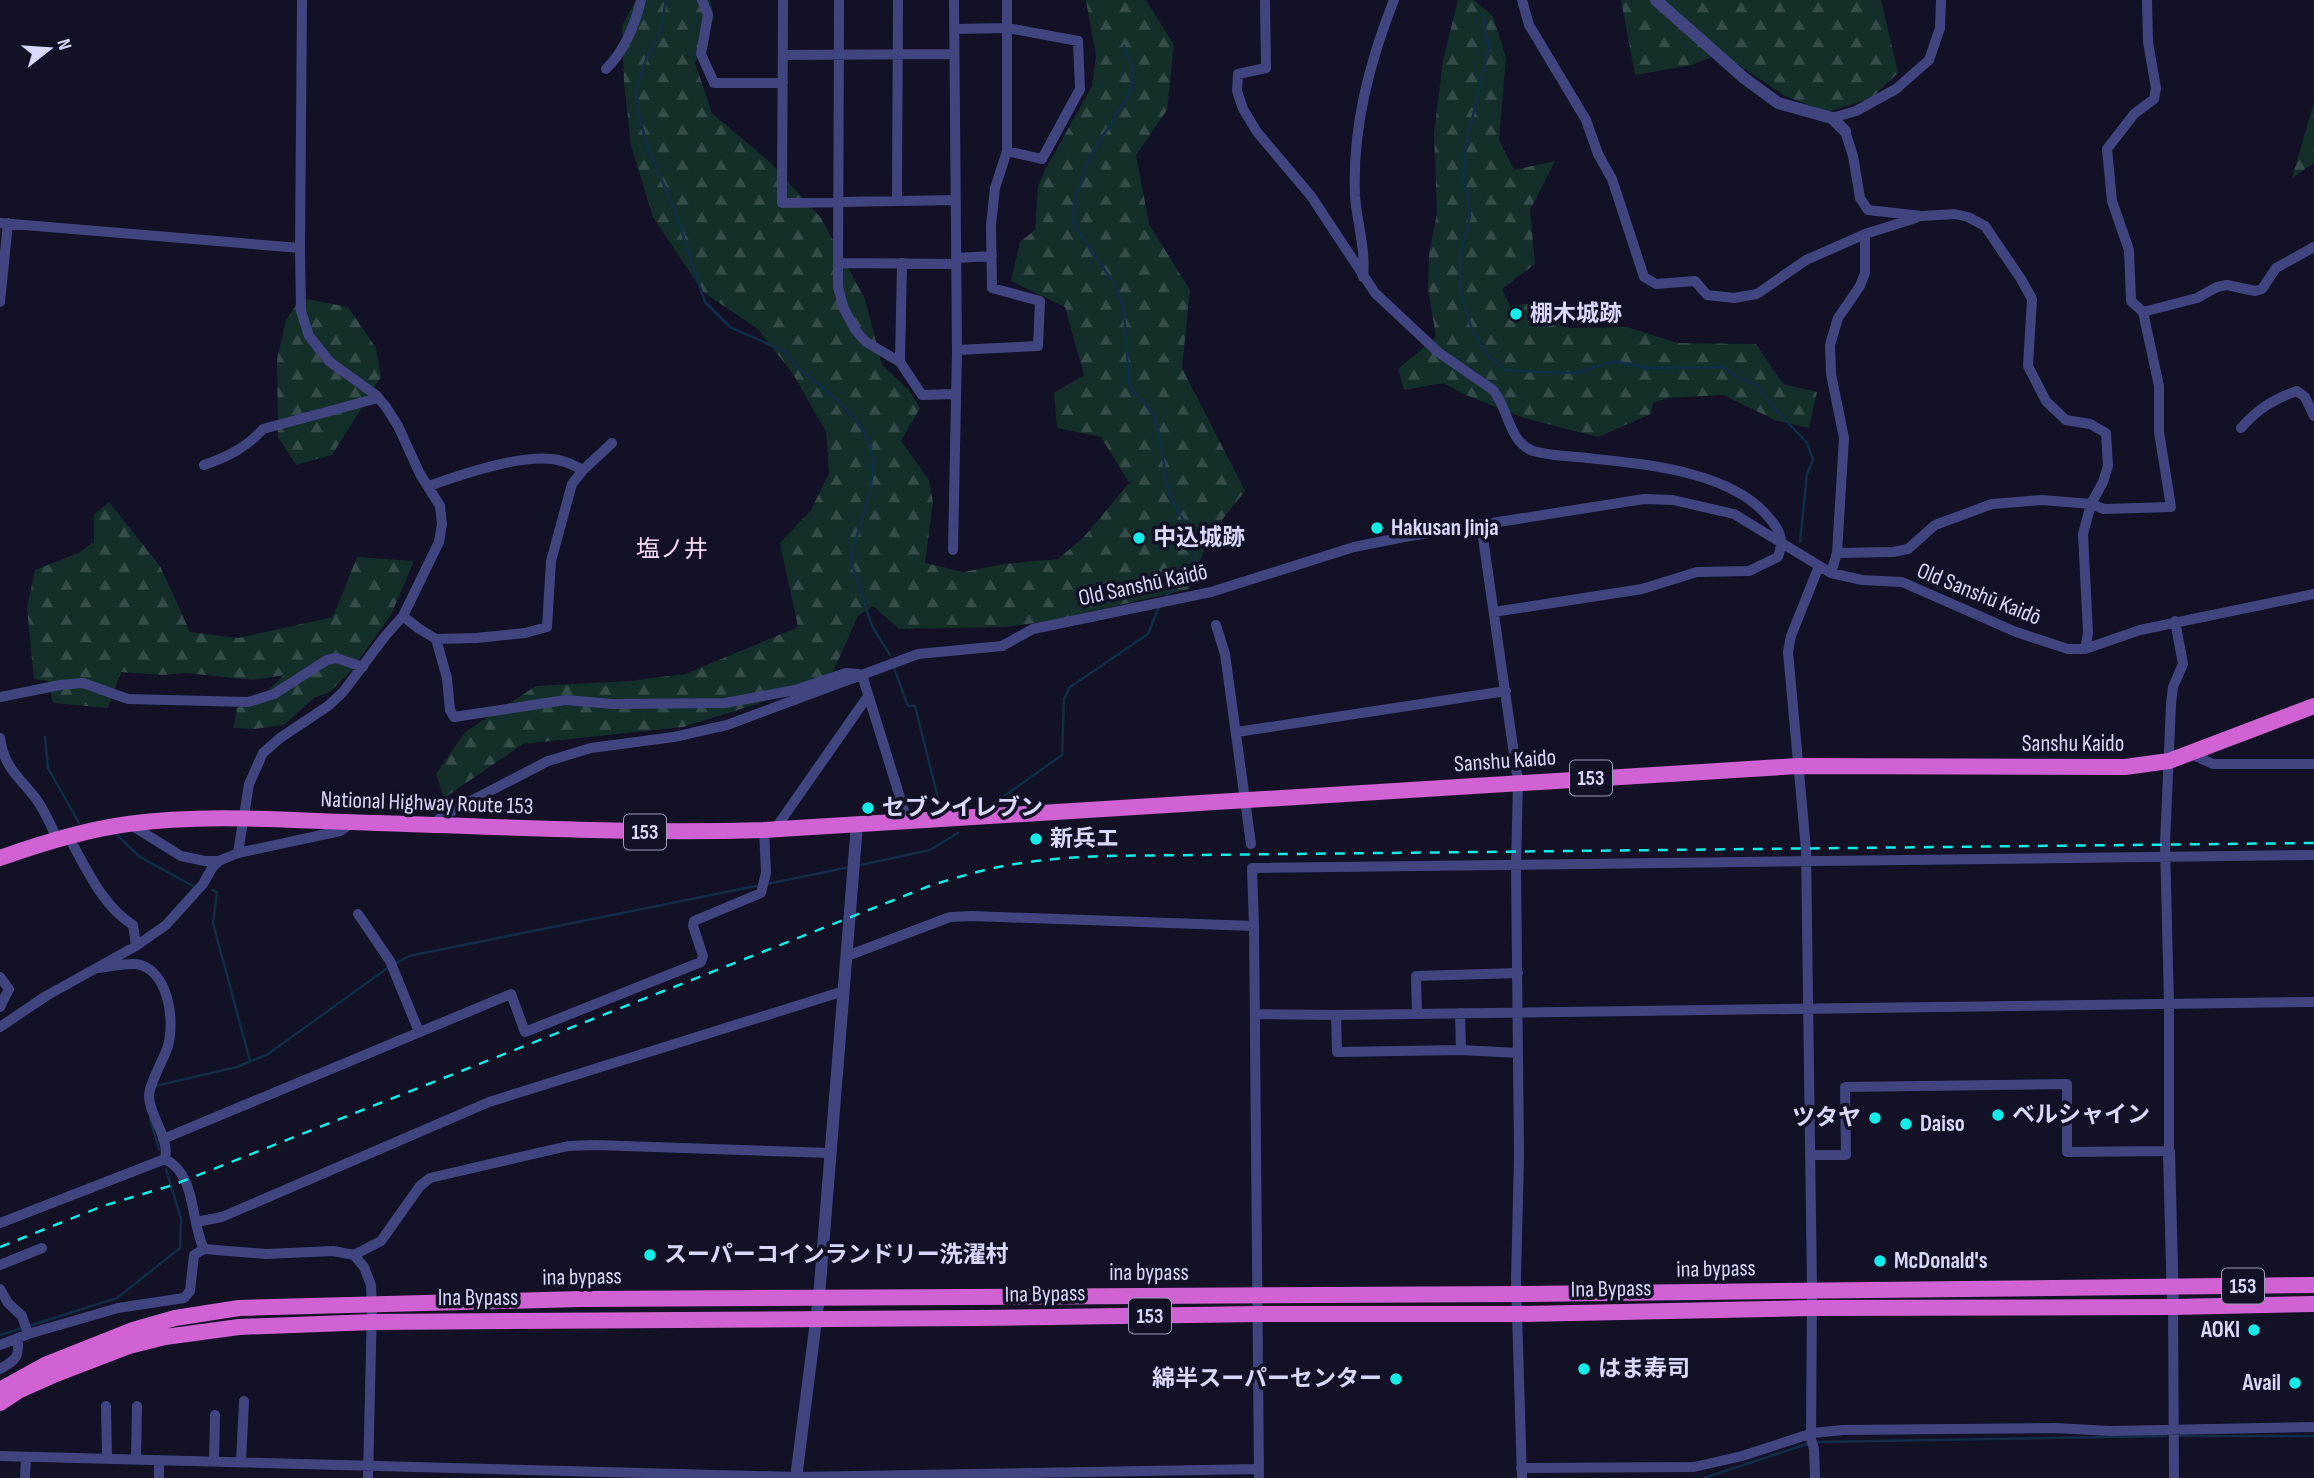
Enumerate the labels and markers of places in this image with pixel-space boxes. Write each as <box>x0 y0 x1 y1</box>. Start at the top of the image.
place label: 棚木城跡 <box>1530 300 1622 328</box>
marker: 棚木城跡 <box>1508 306 1524 322</box>
place label: Hakusan Jinja <box>1391 514 1499 542</box>
marker: Hakusan Jinja <box>1369 520 1385 536</box>
place label: 中込城跡 <box>1153 524 1245 552</box>
marker: 中込城跡 <box>1131 530 1147 546</box>
place label: セブンイレブン <box>882 794 1043 822</box>
marker: セブンイレブン <box>860 800 876 816</box>
place label: 新兵エ <box>1050 825 1119 853</box>
marker: 新兵エ <box>1028 831 1044 847</box>
place label: ベルシャイン <box>2012 1101 2150 1129</box>
place label: ツタヤ <box>1792 1104 1861 1132</box>
marker: ベルシャイン <box>1990 1107 2006 1123</box>
marker: ツタヤ <box>1867 1110 1883 1126</box>
place label: Daiso <box>1920 1110 1965 1138</box>
marker: Daiso <box>1898 1116 1914 1132</box>
place label: スーパーコインランドリー洗濯村 <box>664 1241 1009 1269</box>
marker: スーパーコインランドリー洗濯村 <box>642 1247 658 1263</box>
place label: McDonald's <box>1894 1247 1988 1275</box>
marker: McDonald's <box>1872 1253 1888 1269</box>
place label: AOKI <box>2200 1316 2240 1344</box>
marker: AOKI <box>2246 1322 2262 1338</box>
place label: はま寿司 <box>1598 1355 1690 1383</box>
marker: はま寿司 <box>1576 1361 1592 1377</box>
place label: 綿半スーパーセンター <box>1152 1365 1382 1393</box>
place label: Avail <box>2241 1369 2281 1397</box>
marker: 綿半スーパーセンター <box>1388 1371 1404 1387</box>
marker: Avail <box>2287 1375 2303 1391</box>

